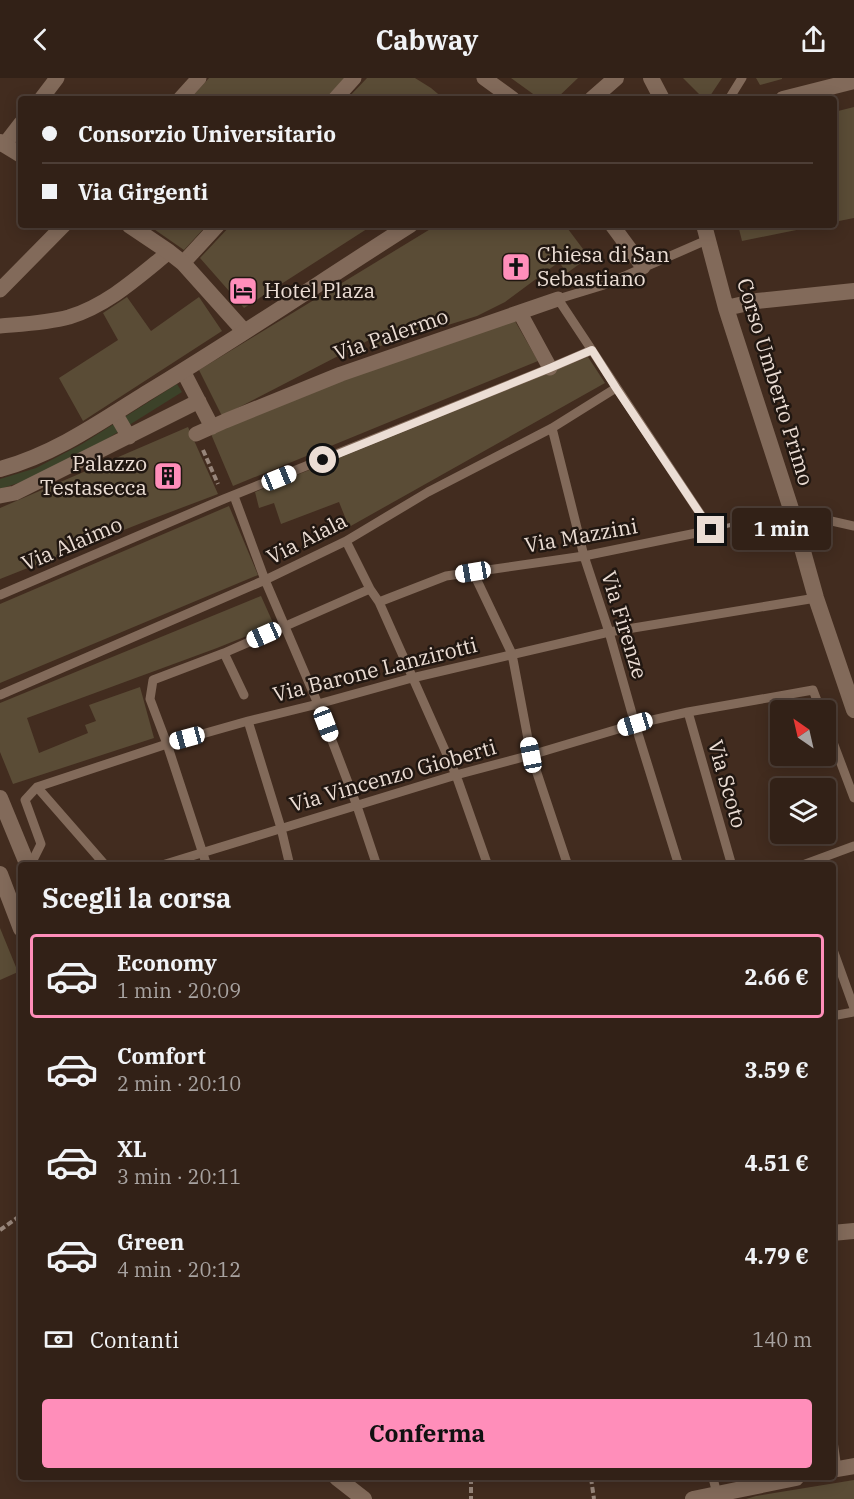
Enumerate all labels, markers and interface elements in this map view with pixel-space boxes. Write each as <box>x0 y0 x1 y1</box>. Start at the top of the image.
text: Cabway <box>375 22 479 57</box>
icon: back <box>24 23 57 56</box>
icon: share <box>797 23 830 56</box>
text: Consorzio Universitario <box>78 119 336 148</box>
text: Via Girgenti <box>78 177 208 206</box>
place label: Chiesa di San Sebastiano <box>537 240 670 292</box>
church icon: Chiesa di San Sebastiano <box>500 251 532 283</box>
hotel icon: Hotel Plaza <box>227 275 259 307</box>
street label: Corso Umberto Primo <box>731 275 821 489</box>
place label: Hotel Plaza <box>264 276 375 304</box>
street label: Via Palermo <box>330 301 452 367</box>
route start <box>309 446 336 473</box>
place label: Palazzo Testasecca <box>40 449 147 501</box>
building icon: Palazzo Testasecca <box>152 460 184 492</box>
car <box>259 463 299 493</box>
street label: Via Aiala <box>262 506 352 570</box>
street label: Via Alaimo <box>17 509 126 577</box>
callout: 1 min <box>732 509 831 551</box>
street label: Via Mazzini <box>522 511 640 559</box>
text: 1 min <box>754 515 810 542</box>
route end <box>697 516 724 543</box>
car <box>454 560 492 584</box>
street label: Via Firenze <box>595 567 655 682</box>
car <box>244 619 284 651</box>
street label: Via Barone Lanzirotti <box>270 630 480 708</box>
north arrow <box>770 700 836 766</box>
map controls <box>770 700 836 844</box>
car <box>311 704 341 744</box>
car <box>615 710 655 738</box>
car <box>167 725 207 751</box>
street label: Via Vincenzo Gioberti <box>286 732 499 818</box>
car <box>519 736 543 774</box>
street label: Via Scoto <box>702 736 754 831</box>
button: layers <box>770 778 836 844</box>
text: Scegli la corsa <box>42 880 231 915</box>
text: Economy <box>117 948 217 977</box>
icon: car <box>45 949 99 1003</box>
text: 2.66 € <box>744 962 809 991</box>
text: 1 min · 20:09 <box>117 977 241 1004</box>
text: Comfort <box>117 1041 206 1070</box>
icon: car <box>45 1042 99 1096</box>
text: 3.59 € <box>744 1055 809 1084</box>
text: 2 min · 20:10 <box>117 1070 241 1097</box>
text: XL <box>117 1134 147 1163</box>
icon: car <box>45 1135 99 1189</box>
text: 4.51 € <box>744 1148 809 1177</box>
text: 3 min · 20:11 <box>117 1163 241 1190</box>
text: Green <box>117 1227 184 1256</box>
icon: car <box>45 1228 99 1282</box>
text: 4.79 € <box>744 1241 809 1270</box>
text: 4 min · 20:12 <box>117 1256 241 1283</box>
icon: cash <box>42 1323 75 1356</box>
text: Contanti <box>90 1325 179 1354</box>
text: 140 m <box>752 1326 812 1353</box>
button: Conferma <box>42 1399 812 1468</box>

